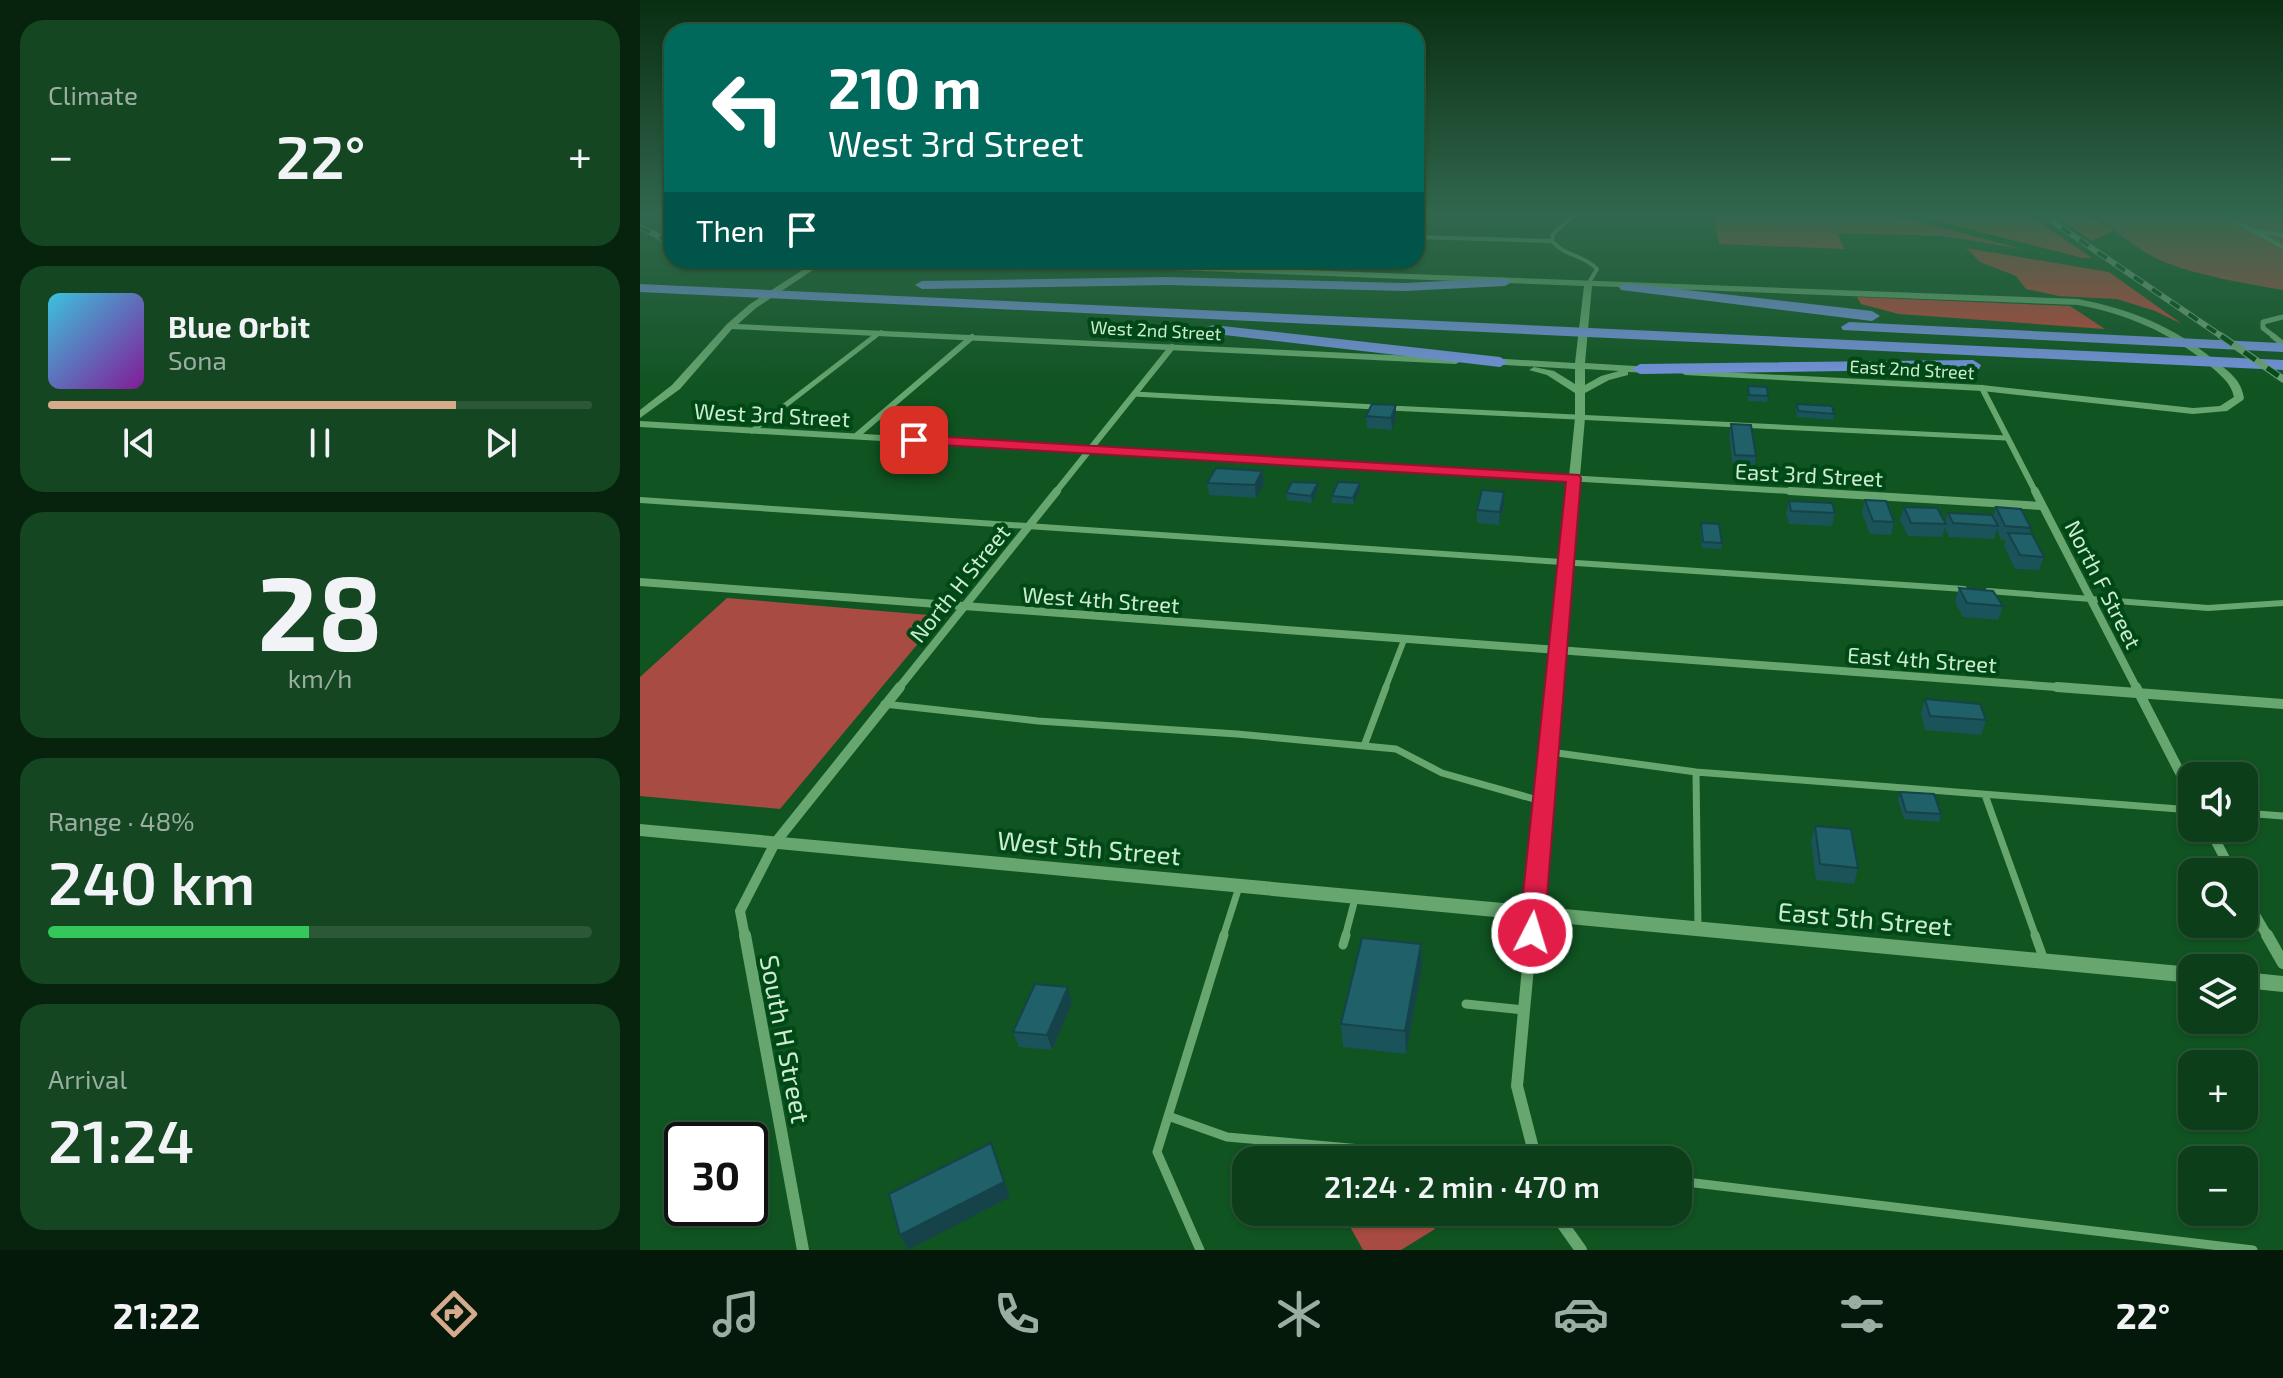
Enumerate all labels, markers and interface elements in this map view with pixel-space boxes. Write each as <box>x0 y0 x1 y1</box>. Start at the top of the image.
text: 210 m <box>828 53 982 120</box>
icon: left <box>696 56 800 160</box>
text: Climate <box>48 79 138 110</box>
text: 22° <box>276 119 366 191</box>
text: West 3rd Street <box>828 121 1084 164</box>
text: − <box>48 128 74 181</box>
text: + <box>568 128 592 181</box>
icon: arrive <box>780 208 824 252</box>
text: Then <box>696 212 764 248</box>
text: Blue Orbit <box>168 308 310 344</box>
street label: West 2nd Street <box>1090 316 1222 344</box>
text: Sona <box>168 344 227 375</box>
street label: East 2nd Street <box>1849 355 1975 383</box>
street label: West 3rd Street <box>693 397 851 431</box>
pin <box>880 406 948 474</box>
icon: arrive <box>892 418 936 462</box>
icon: previous <box>117 421 161 465</box>
icon: pause <box>298 421 342 465</box>
icon: next <box>479 421 523 465</box>
street label: East 3rd Street <box>1734 457 1884 491</box>
street label: North F Street <box>2061 516 2147 652</box>
street label: North H Street <box>904 519 1014 647</box>
text: 28 <box>257 547 383 672</box>
street label: West 4th Street <box>1022 581 1180 617</box>
street label: East 4th Street <box>1846 641 1998 677</box>
text: km/h <box>288 662 352 693</box>
map controls <box>2178 762 2258 1226</box>
button: sound <box>2178 762 2258 842</box>
text: Range · 48% <box>48 805 195 836</box>
street label: West 5th Street <box>996 824 1182 870</box>
text: 240 km <box>48 845 255 917</box>
button: search <box>2178 858 2258 938</box>
position arrow <box>1490 891 1574 975</box>
street label: East 5th Street <box>1777 895 1953 941</box>
street label: South H Street <box>755 952 817 1126</box>
button: layers <box>2178 954 2258 1034</box>
button: + <box>2178 1050 2258 1130</box>
text: Arrival <box>48 1063 127 1094</box>
text: 21:24 <box>48 1103 194 1175</box>
speed limit sign: 30 <box>664 1122 768 1226</box>
button: − <box>2178 1146 2258 1226</box>
text: 21:24 · 2 min · 470 m <box>1324 1168 1600 1204</box>
icon: directions <box>426 1286 482 1342</box>
icon: music <box>708 1286 764 1342</box>
icon: phone <box>989 1286 1045 1342</box>
icon: climate <box>1271 1286 1327 1342</box>
icon: car <box>1553 1286 1609 1342</box>
icon: filters <box>1834 1286 1890 1342</box>
text: 21:22 <box>113 1293 200 1336</box>
text: 22° <box>2116 1293 2170 1336</box>

